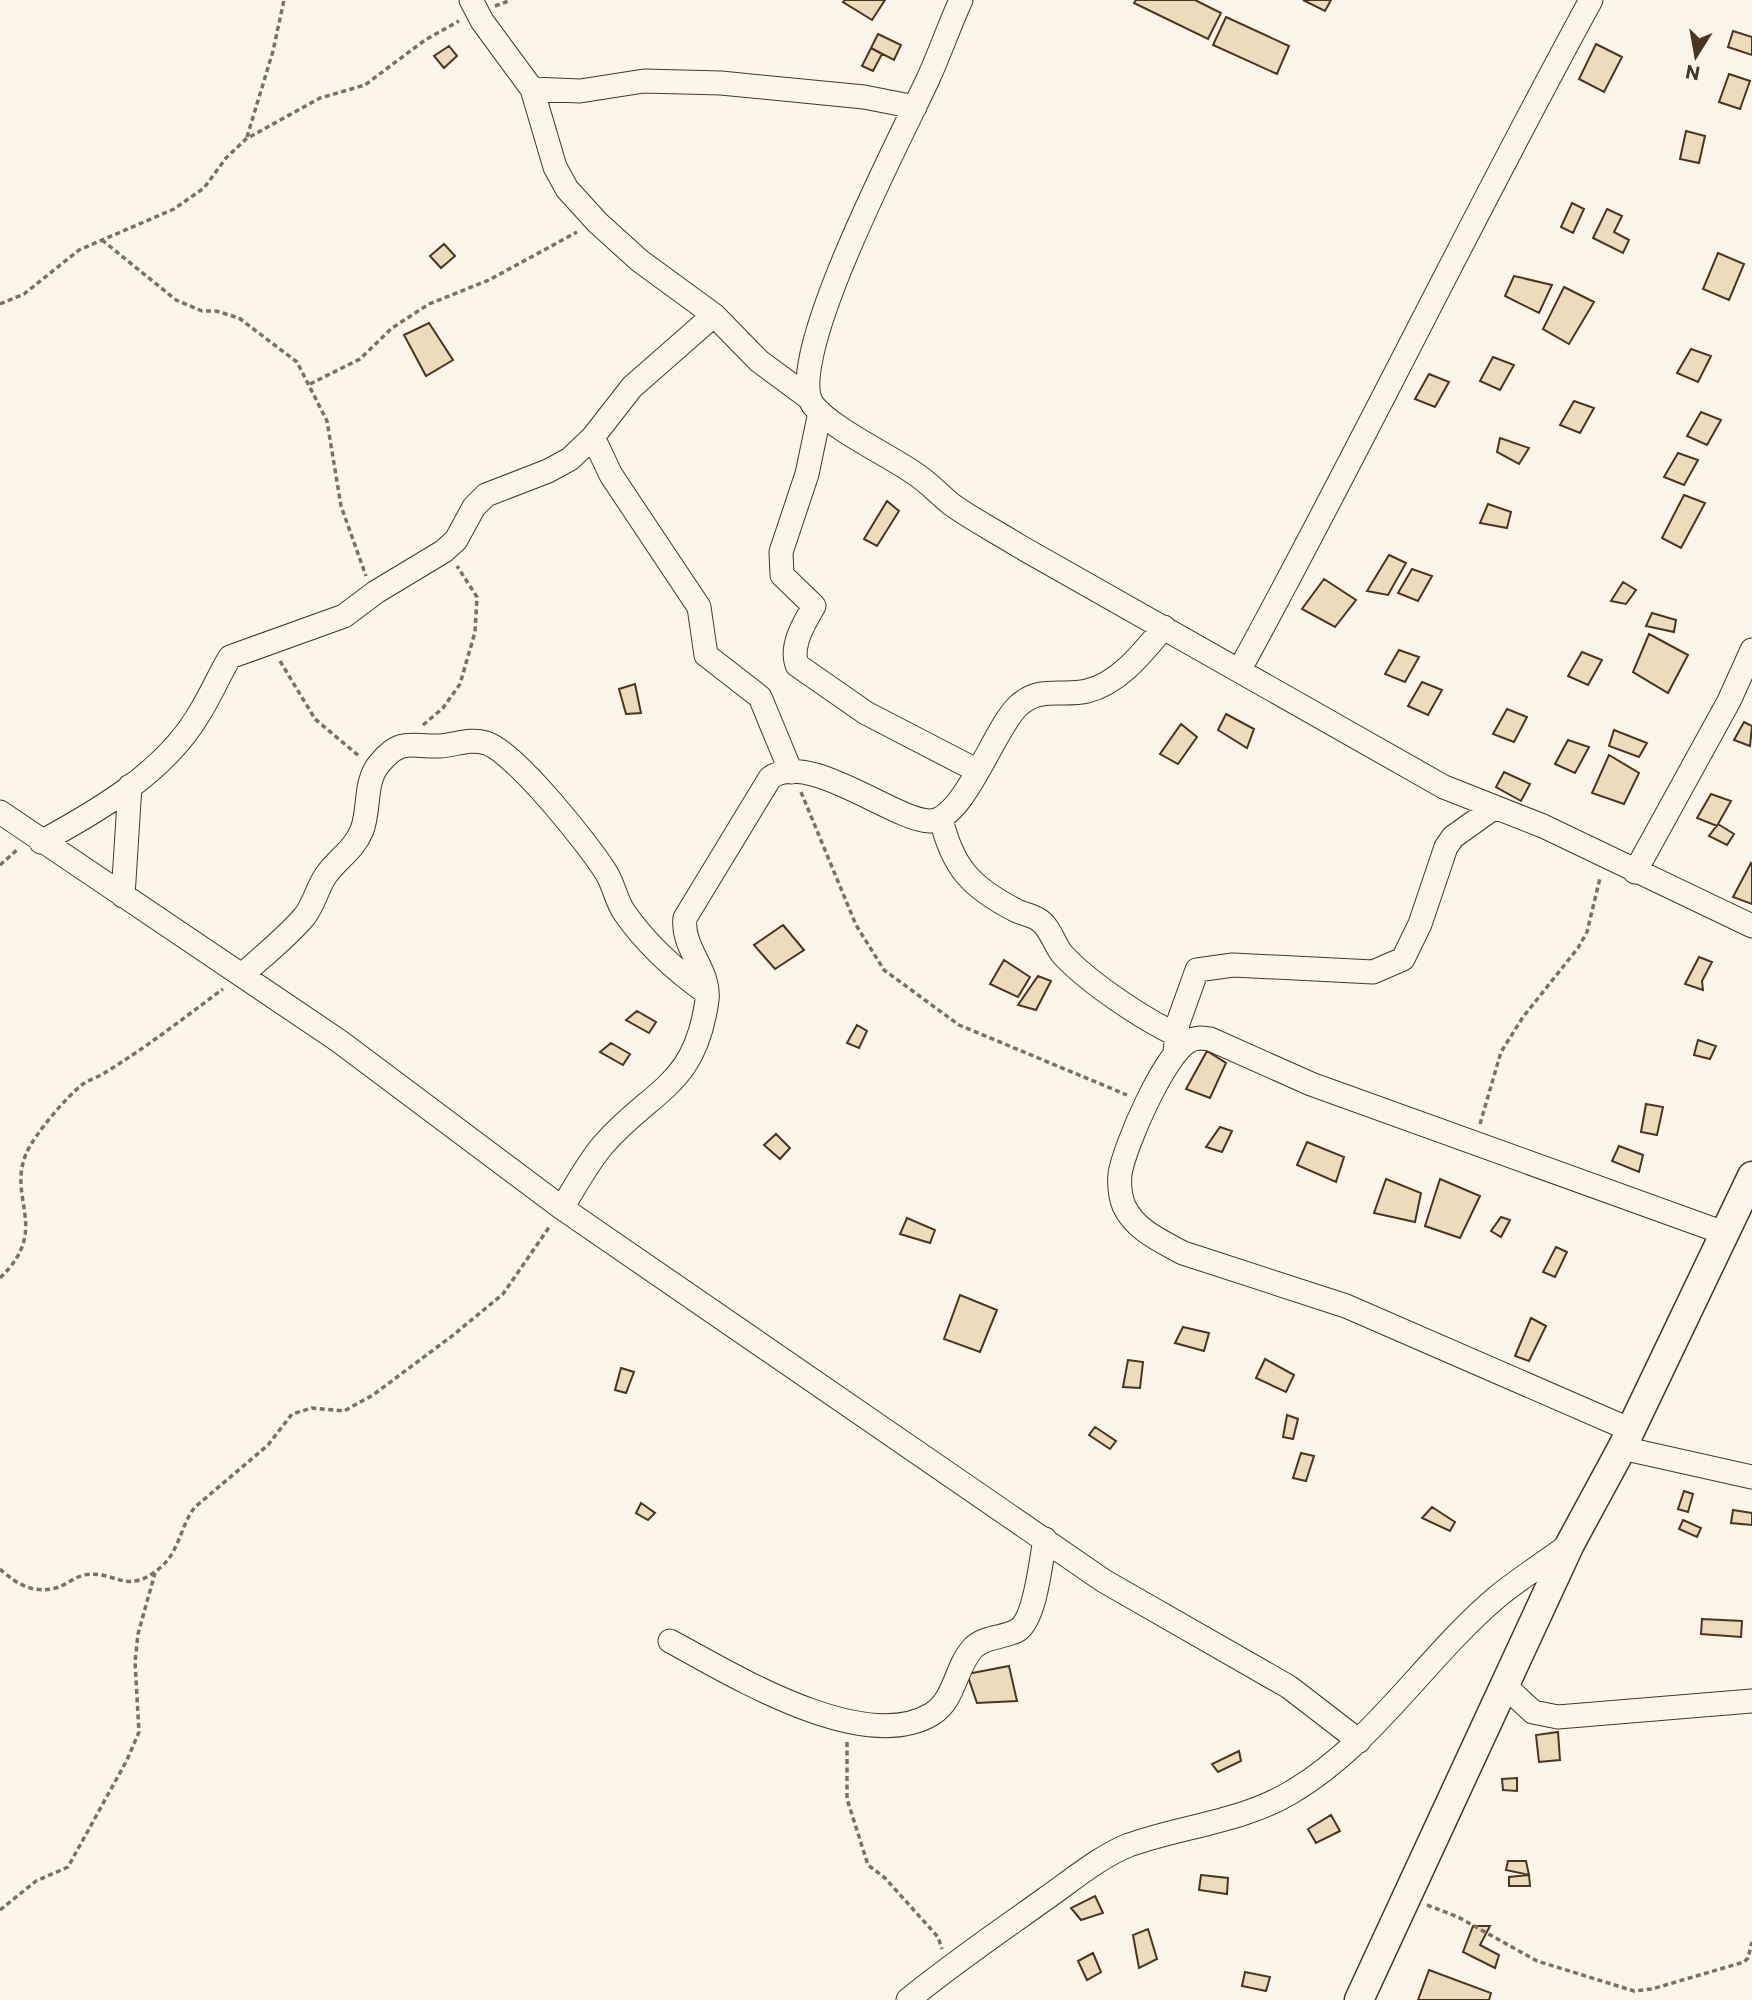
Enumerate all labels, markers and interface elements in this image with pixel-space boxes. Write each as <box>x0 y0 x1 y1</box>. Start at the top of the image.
north arrow <box>1661 21 1731 91</box>
text: N <box>1683 61 1702 86</box>

